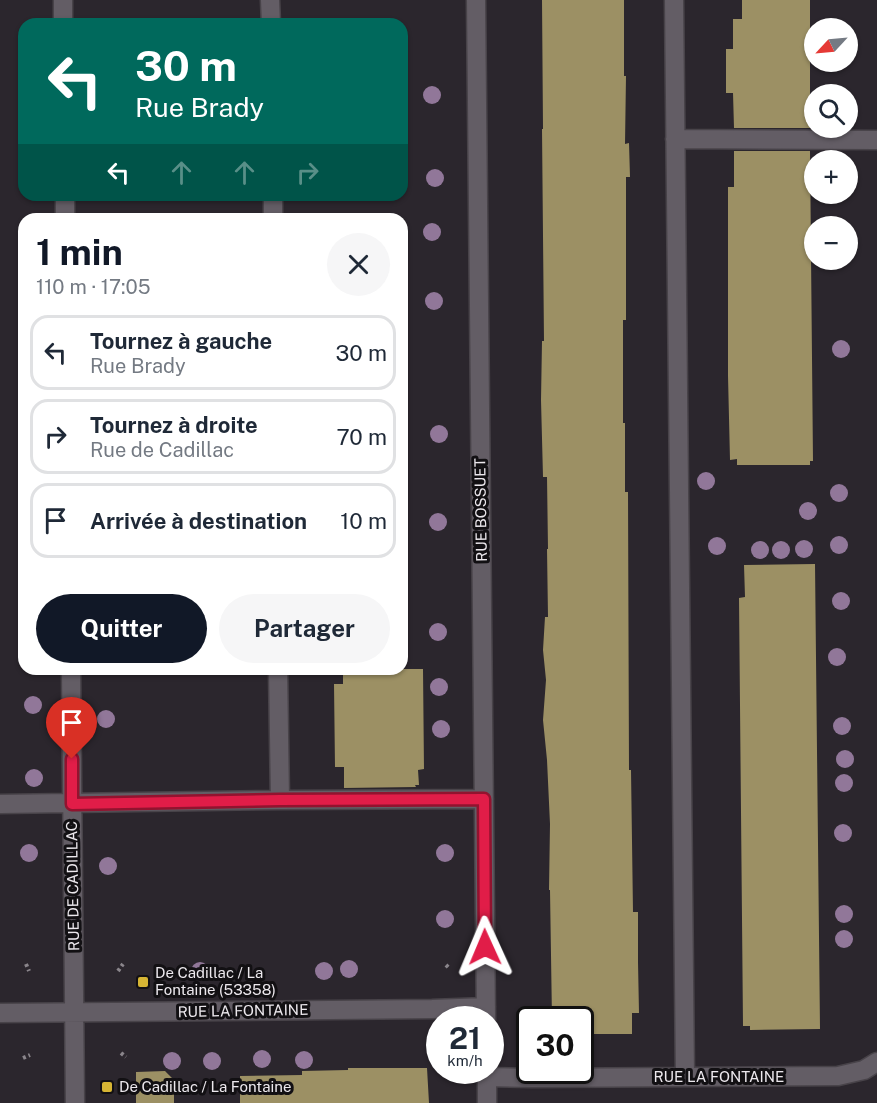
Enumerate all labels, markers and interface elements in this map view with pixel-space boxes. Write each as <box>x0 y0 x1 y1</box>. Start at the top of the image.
north arrow <box>804 18 858 72</box>
map controls <box>804 18 858 270</box>
text: 30 m <box>135 41 237 90</box>
icon: left <box>36 42 114 120</box>
button: search <box>804 84 858 138</box>
text: Rue Brady <box>135 91 264 123</box>
button: + <box>804 150 858 204</box>
icon: left <box>102 156 135 189</box>
icon: ahead <box>165 156 198 189</box>
icon: ahead <box>228 156 261 189</box>
icon: right <box>291 156 324 189</box>
button: − <box>804 216 858 270</box>
text: 1 min <box>36 231 123 273</box>
button: close <box>327 233 390 296</box>
text: 110 m · 17:05 <box>36 275 151 299</box>
text: Tournez à gauche <box>90 328 272 354</box>
icon: left <box>39 336 72 369</box>
text: 30 m <box>335 340 387 366</box>
text: Rue Brady <box>90 354 186 378</box>
text: Tournez à droite <box>90 412 258 438</box>
icon: right <box>39 420 72 453</box>
text: 70 m <box>336 424 387 450</box>
text: Rue de Cadillac <box>90 438 234 462</box>
street label: RUE BOSSUET <box>471 458 490 562</box>
icon: arrive <box>39 504 72 537</box>
text: Arrivée à destination <box>90 508 307 534</box>
text: 10 m <box>340 508 387 534</box>
button: Quitter <box>36 594 207 663</box>
button: Partager <box>219 594 390 663</box>
pin <box>46 697 97 759</box>
icon: arrive <box>55 706 88 739</box>
street label: RUE DE CADILLAC <box>63 821 82 951</box>
position arrow <box>453 915 517 979</box>
place label: De Cadillac / La Fontaine (53358) <box>155 964 276 998</box>
marker: De Cadillac / La Fontaine (53358) <box>136 975 150 989</box>
street label: RUE LA FONTAINE <box>177 1001 309 1020</box>
speed limit sign: 30 <box>516 1006 594 1084</box>
text: 21 <box>449 1020 481 1056</box>
text: km/h <box>447 1052 483 1069</box>
street label: RUE LA FONTAINE <box>654 1068 784 1085</box>
place label: De Cadillac / La Fontaine <box>119 1078 291 1095</box>
marker: De Cadillac / La Fontaine <box>100 1080 114 1094</box>

